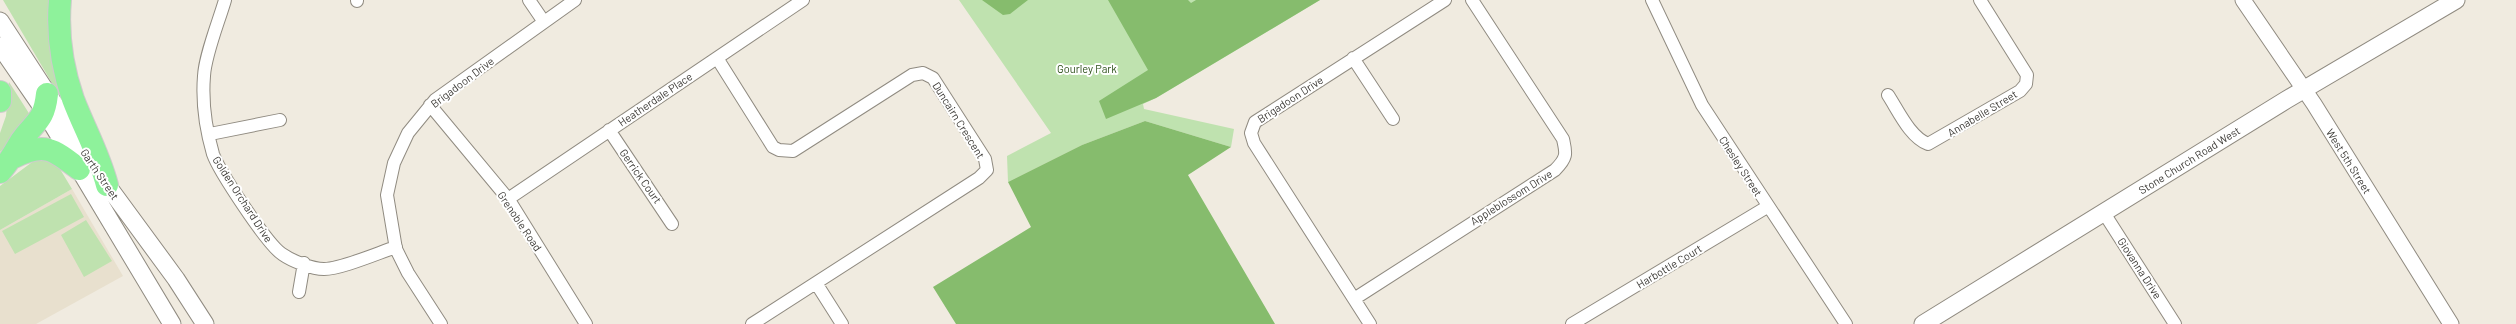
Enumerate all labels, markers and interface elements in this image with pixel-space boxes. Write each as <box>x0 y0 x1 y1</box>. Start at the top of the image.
street label: Brigadoon Drive <box>428 54 496 110</box>
park label: Gourley Park <box>1057 62 1117 75</box>
street label: Heatherdale Place <box>615 69 695 129</box>
street label: Brigadoon Drive <box>1255 73 1325 125</box>
street label: Duncairn Crescent <box>930 79 988 161</box>
street label: Annabelle Street <box>1945 87 2019 139</box>
street label: Stone Church Road West <box>2136 123 2242 197</box>
street label: West 5th Street <box>2324 126 2374 196</box>
street label: Chesley Street <box>1717 133 1765 199</box>
street label: Garth Street <box>78 146 122 202</box>
street label: Gerrick Court <box>617 146 665 206</box>
street label: Golden Orchard Drive <box>210 154 276 245</box>
street label: Appleblossom Drive <box>1468 167 1554 227</box>
street label: Grenoble Road <box>495 189 545 253</box>
street label: Giovanna Drive <box>2115 235 2165 301</box>
street label: Harbottle Court <box>1634 241 1704 291</box>

